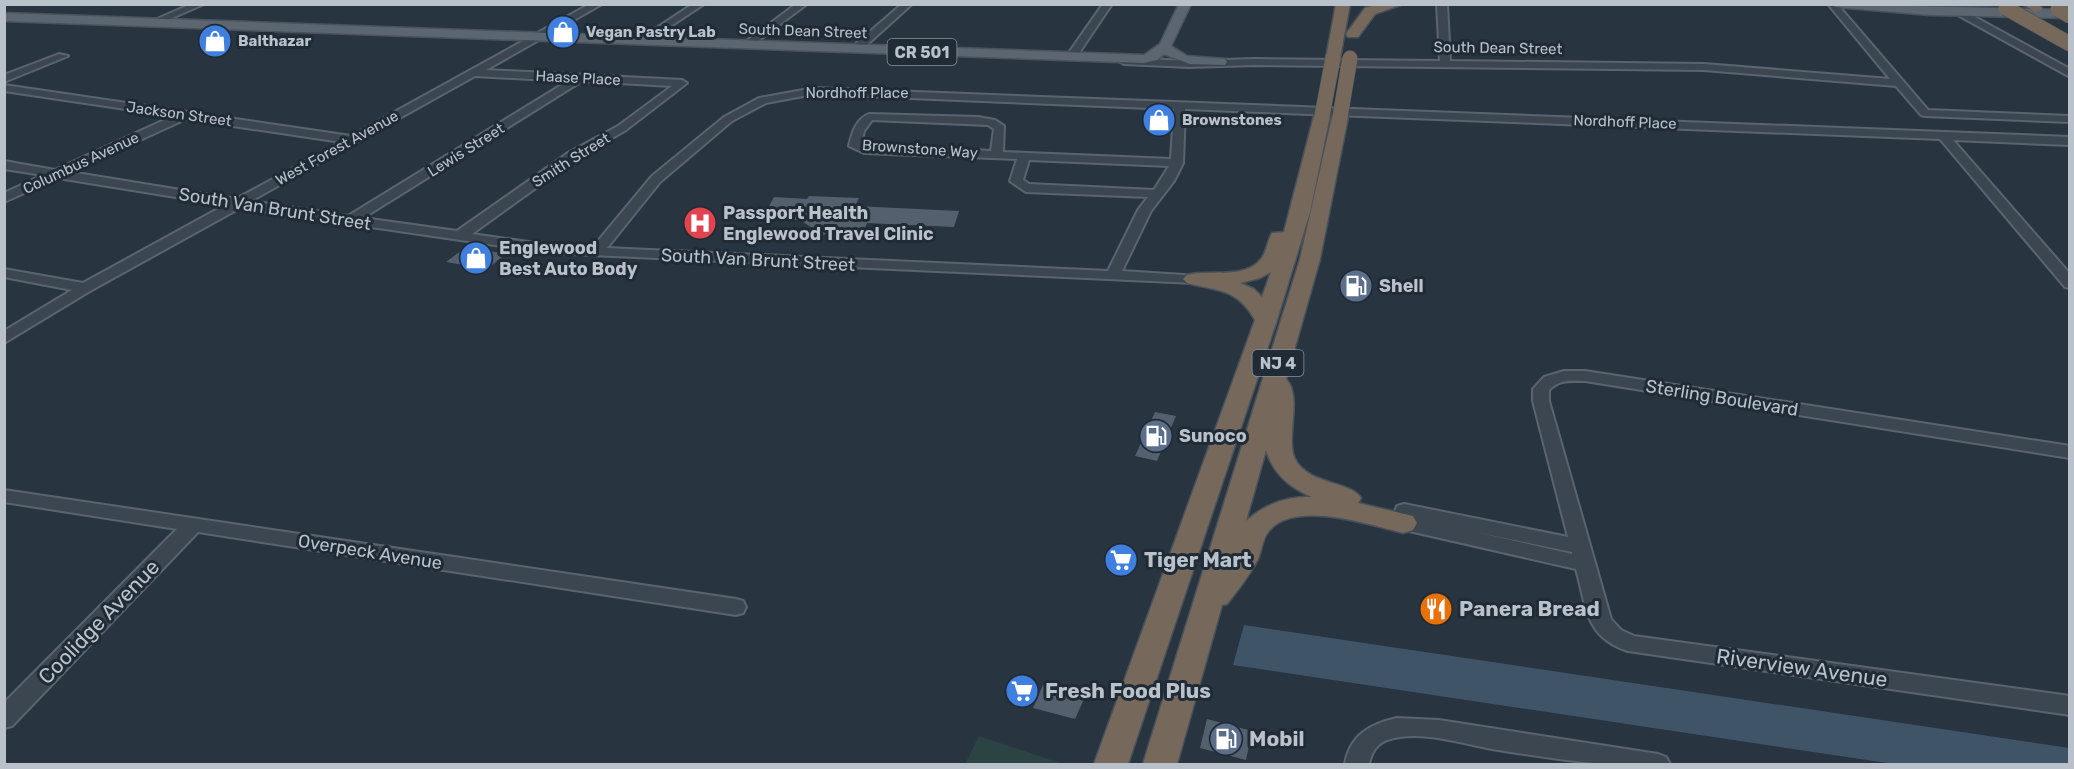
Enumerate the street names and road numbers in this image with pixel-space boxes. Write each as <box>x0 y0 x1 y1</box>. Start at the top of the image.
street label: South Dean Street <box>738 20 868 42</box>
street label: South Dean Street <box>1433 38 1563 58</box>
road number: CR 501 <box>888 39 956 65</box>
street label: Haase Place <box>535 67 621 89</box>
street label: Nordhoff Place <box>805 84 909 102</box>
street label: Jackson Street <box>125 98 233 130</box>
street label: West Forest Avenue <box>272 107 402 189</box>
street label: Nordhoff Place <box>1573 111 1677 133</box>
street label: Lewis Street <box>424 119 508 181</box>
street label: Columbus Avenue <box>20 128 142 198</box>
street label: Smith Street <box>529 129 613 191</box>
street label: Brownstone Way <box>861 136 979 162</box>
street label: South Van Brunt Street <box>177 183 373 235</box>
street label: South Van Brunt Street <box>660 244 856 276</box>
road number: NJ 4 <box>1252 350 1304 376</box>
street label: Sterling Boulevard <box>1644 375 1800 421</box>
street label: Overpeck Avenue <box>296 530 444 574</box>
street label: Coolidge Avenue <box>33 554 164 689</box>
street label: Riverview Avenue <box>1715 643 1889 692</box>

